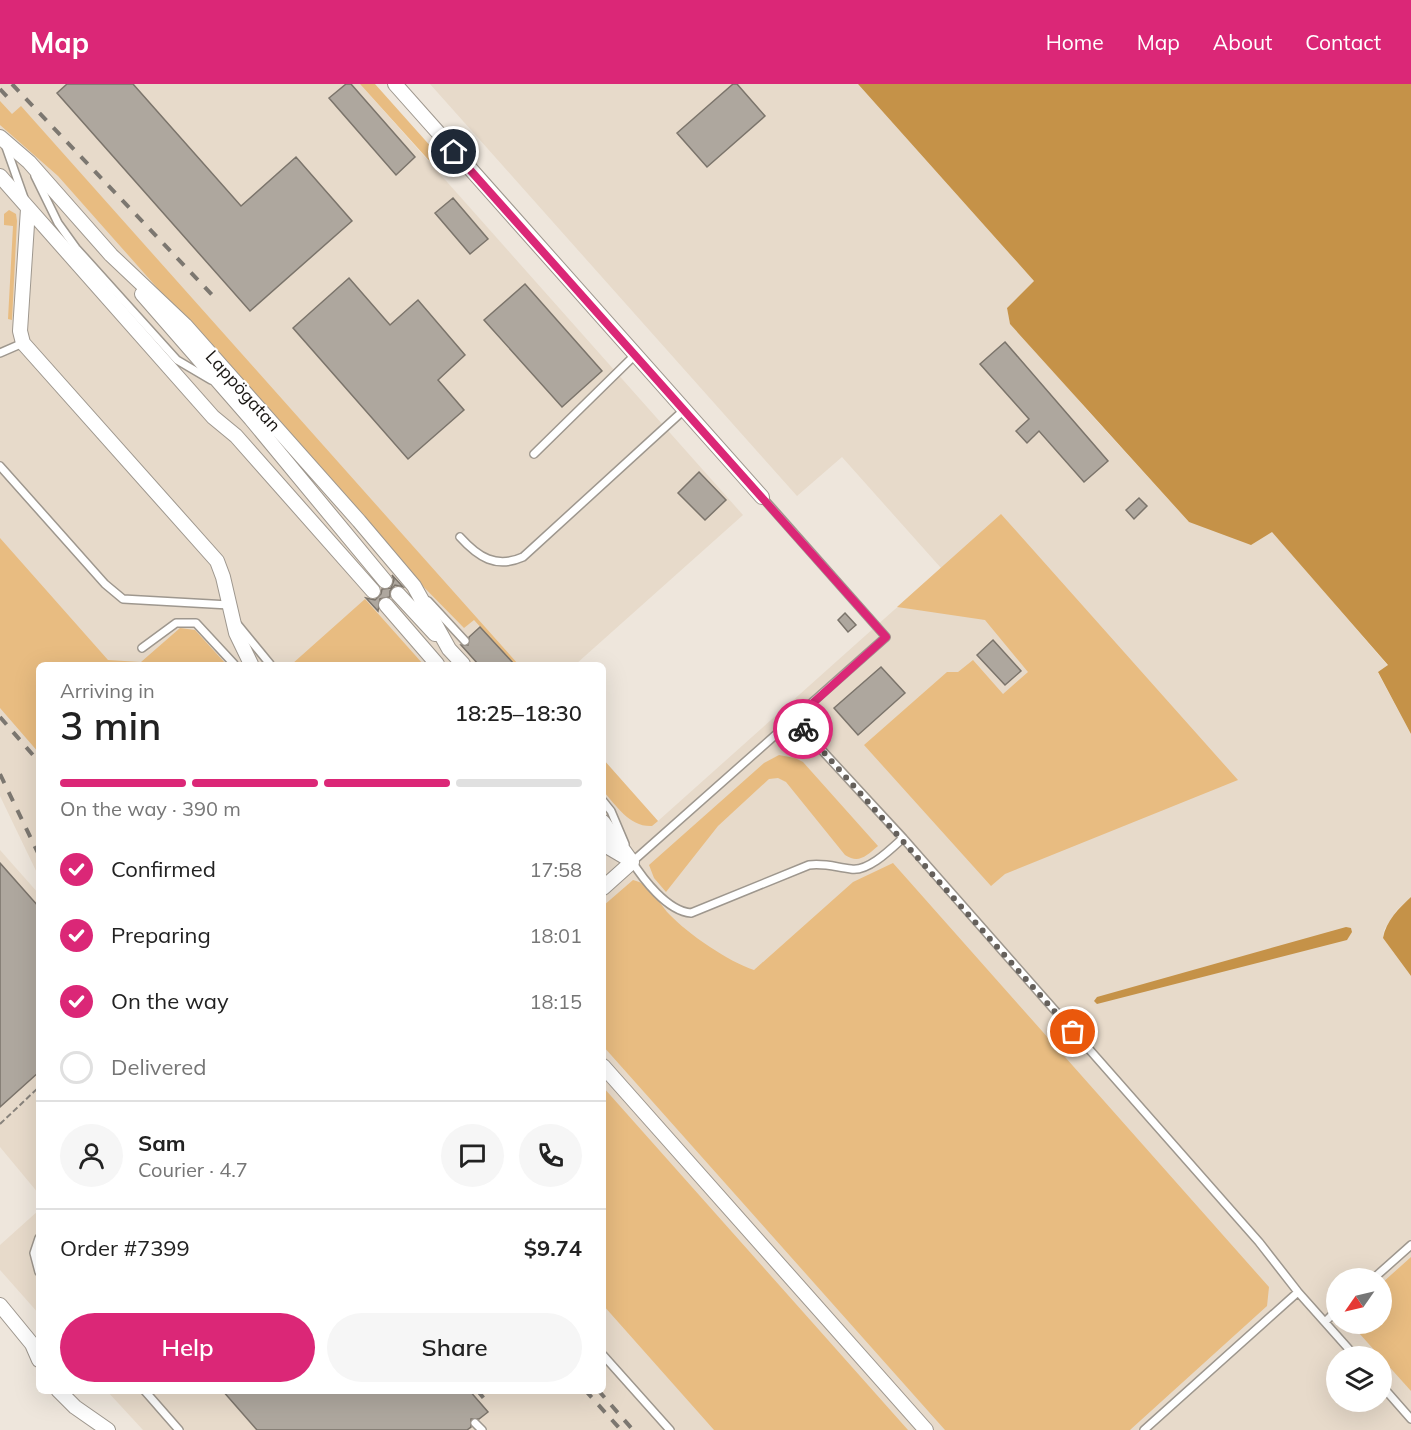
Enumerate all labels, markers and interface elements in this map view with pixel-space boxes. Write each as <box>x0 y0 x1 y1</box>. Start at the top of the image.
text: Map <box>30 25 89 60</box>
text: Home <box>1046 29 1104 55</box>
text: Map <box>1137 29 1180 55</box>
text: About <box>1213 29 1272 55</box>
text: Contact <box>1305 29 1381 55</box>
pin <box>428 126 479 177</box>
icon: home <box>437 135 470 168</box>
street label: Lappögatan <box>201 345 286 436</box>
text: Arriving in <box>60 678 155 703</box>
text: 18:25–18:30 <box>455 699 582 727</box>
courier <box>773 699 833 759</box>
text: 3 min <box>60 701 161 750</box>
icon: bike <box>787 713 820 746</box>
text: On the way · 390 m <box>60 796 241 821</box>
icon: check <box>60 853 93 886</box>
text: Confirmed <box>111 855 216 883</box>
text: 17:58 <box>529 857 582 882</box>
icon: check <box>60 919 93 952</box>
text: Preparing <box>111 921 211 949</box>
text: 18:01 <box>529 923 582 948</box>
icon: check <box>60 985 93 1018</box>
text: On the way <box>111 987 229 1015</box>
text: 18:15 <box>529 989 582 1014</box>
pin <box>1047 1006 1098 1057</box>
icon: bag <box>1056 1015 1089 1048</box>
text: Delivered <box>111 1053 206 1081</box>
button: person <box>60 1124 123 1187</box>
button: chat <box>441 1124 504 1187</box>
button: phone <box>519 1124 582 1187</box>
text: Sam <box>138 1129 186 1157</box>
text: Courier · 4.7 <box>138 1157 248 1182</box>
text: Order #7399 <box>60 1234 190 1262</box>
text: $9.74 <box>524 1234 582 1262</box>
north arrow <box>1326 1268 1392 1334</box>
map controls <box>1326 1268 1392 1412</box>
button: Help <box>60 1313 315 1382</box>
button: Share <box>327 1313 582 1382</box>
button: layers <box>1326 1346 1392 1412</box>

